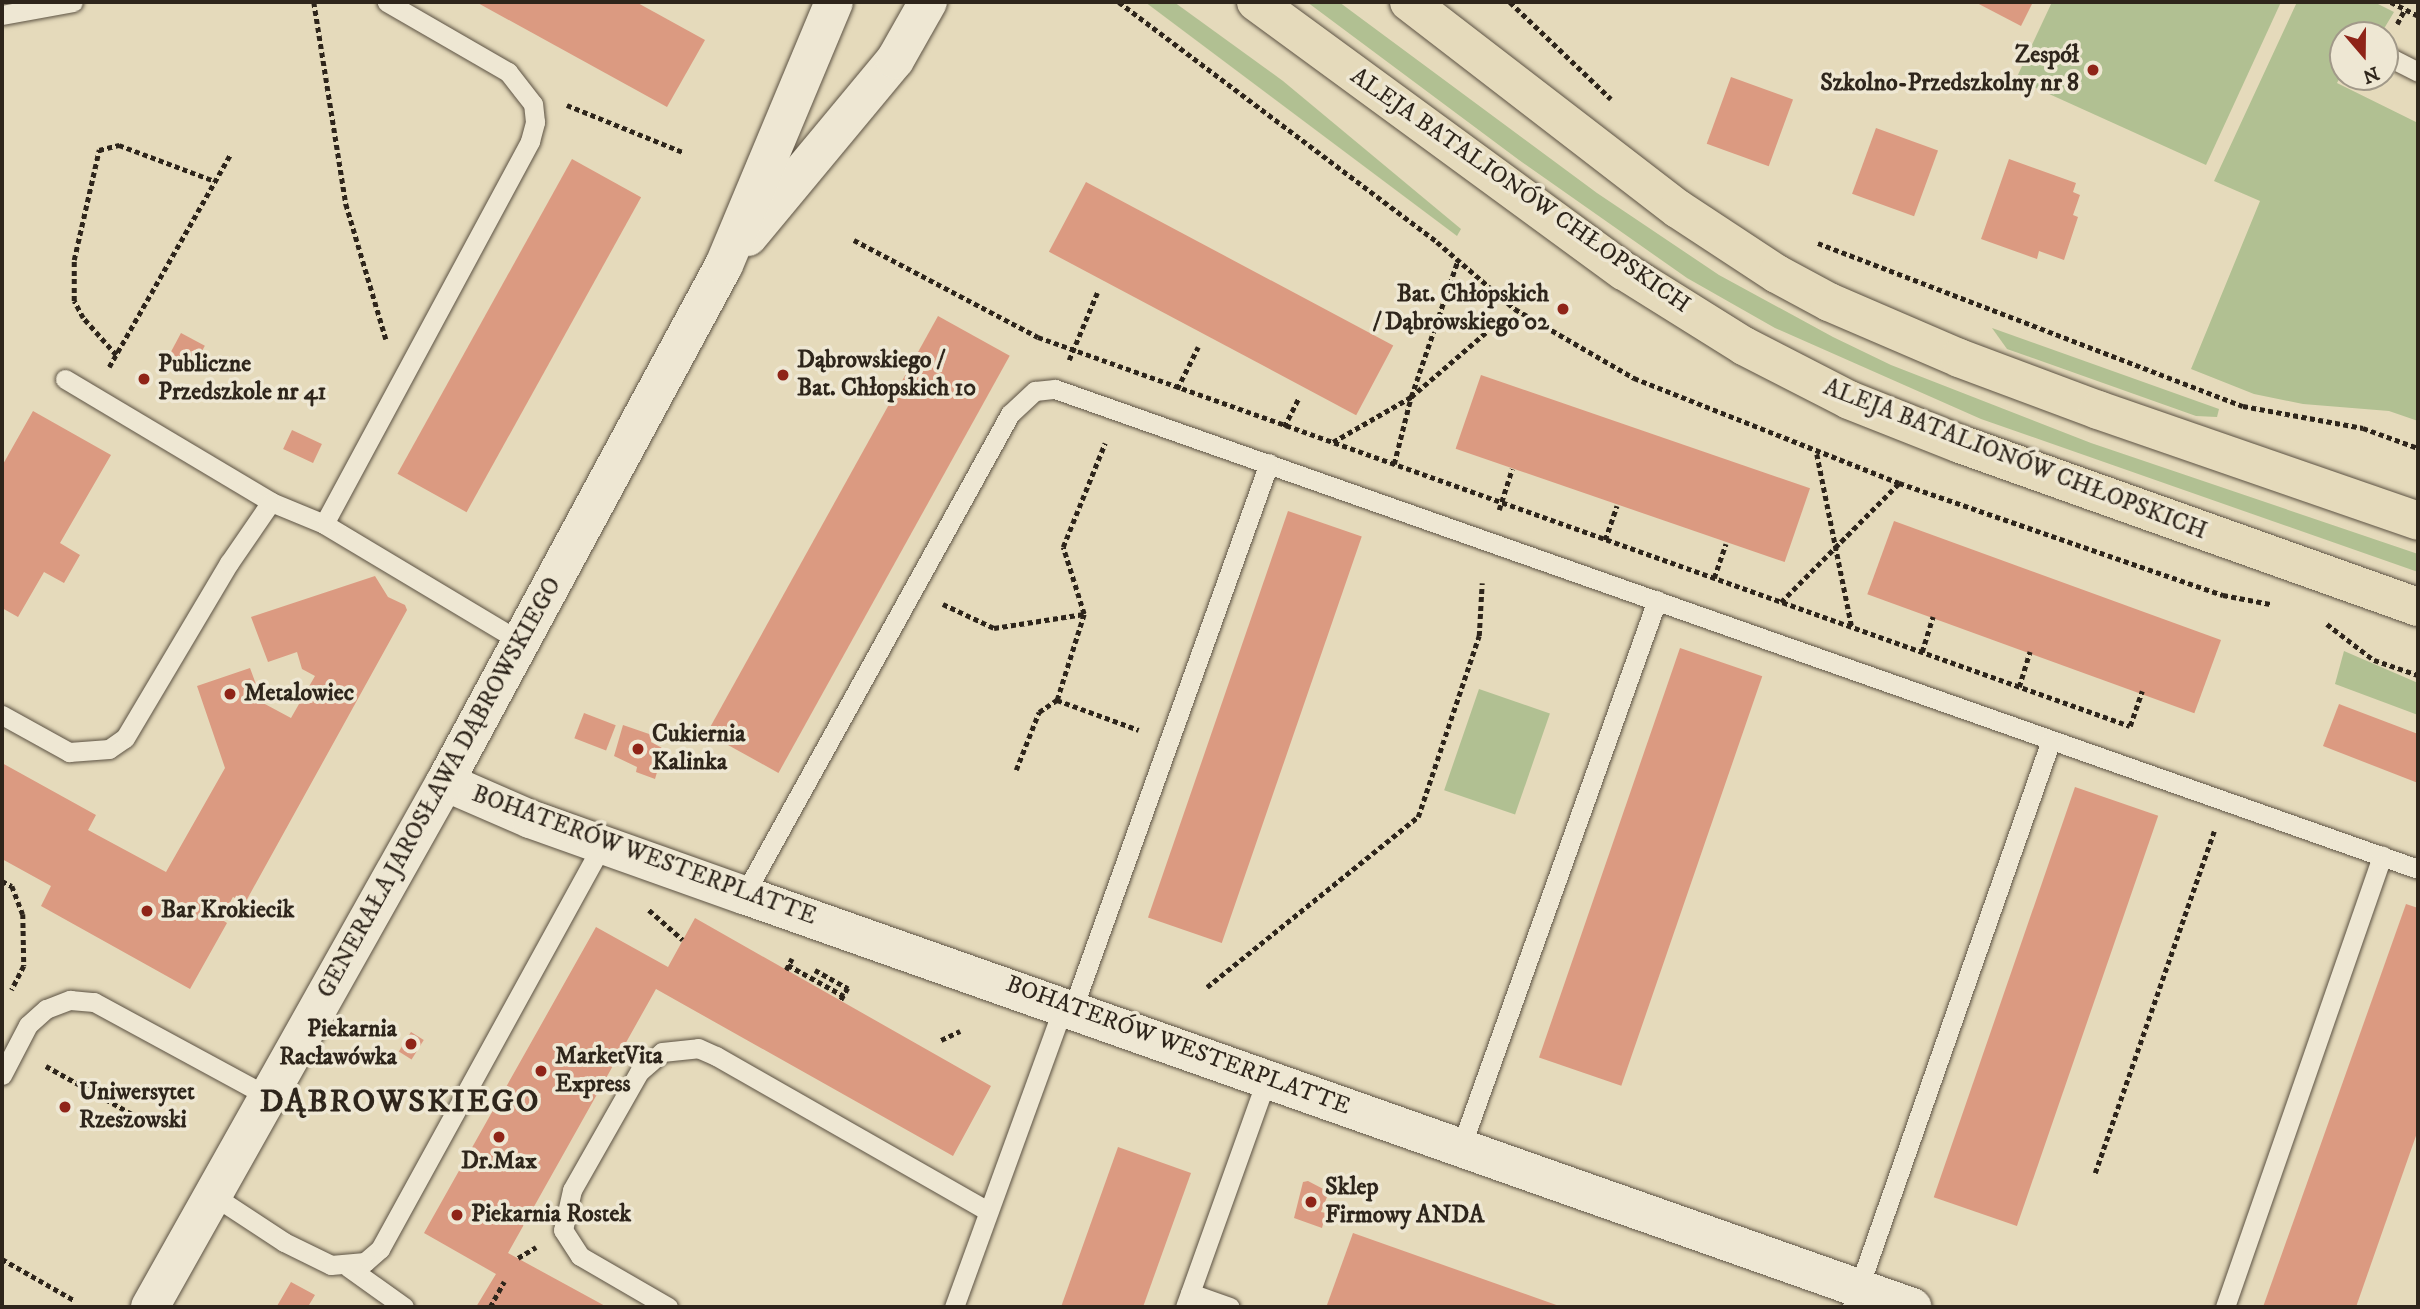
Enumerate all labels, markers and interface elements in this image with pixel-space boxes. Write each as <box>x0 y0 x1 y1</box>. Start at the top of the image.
north arrow <box>2329 21 2399 91</box>
place label: Zespół Szkolno-Przedszkolny nr 8 <box>1820 42 2079 98</box>
text: N <box>2359 61 2382 88</box>
street label: ALEJA BATALIONÓW CHŁOPSKICH <box>1345 62 1695 320</box>
marker: Zespół Szkolno-Przedszkolny nr 8 <box>2085 62 2101 78</box>
place label: Bat. Chłopskich / Dąbrowskiego 02 <box>1373 281 1549 337</box>
marker: Bat. Chłopskich / Dąbrowskiego 02 <box>1555 301 1571 317</box>
place label: Dąbrowskiego / Bat. Chłopskich 10 <box>797 347 976 403</box>
place label: Publiczne Przedszkole nr 41 <box>158 351 326 407</box>
marker: Dąbrowskiego / Bat. Chłopskich 10 <box>775 367 791 383</box>
marker: Publiczne Przedszkole nr 41 <box>136 371 152 387</box>
street label: ALEJA BATALIONÓW CHŁOPSKICH <box>1819 373 2211 547</box>
street label: GENERAŁA JAROSŁAWA DĄBROWSKIEGO <box>312 573 568 1003</box>
place label: Metalowiec <box>244 680 354 708</box>
marker: Metalowiec <box>222 686 238 702</box>
place label: Cukiernia Kalinka <box>652 721 745 777</box>
marker: Cukiernia Kalinka <box>630 741 646 757</box>
street label: BOHATERÓW WESTERPLATTE <box>468 780 820 932</box>
place label: Bar Krokiecik <box>161 897 294 925</box>
marker: Bar Krokiecik <box>139 903 155 919</box>
street label: BOHATERÓW WESTERPLATTE <box>1002 970 1354 1122</box>
place label: Piekarnia Racławówka <box>279 1016 397 1072</box>
marker: Piekarnia Racławówka <box>403 1036 419 1052</box>
place label: MarketVita Express <box>555 1043 663 1099</box>
marker: MarketVita Express <box>533 1063 549 1079</box>
place label: Uniwersytet Rzeszowski <box>79 1079 195 1135</box>
district label: DĄBROWSKIEGO <box>261 1083 539 1121</box>
marker: Uniwersytet Rzeszowski <box>57 1099 73 1115</box>
marker: Dr.Max <box>491 1129 507 1145</box>
place label: Dr.Max <box>461 1148 537 1176</box>
place label: Sklep Firmowy ANDA <box>1325 1174 1484 1230</box>
marker: Sklep Firmowy ANDA <box>1303 1194 1319 1210</box>
place label: Piekarnia Rostek <box>471 1201 631 1229</box>
marker: Piekarnia Rostek <box>449 1207 465 1223</box>

